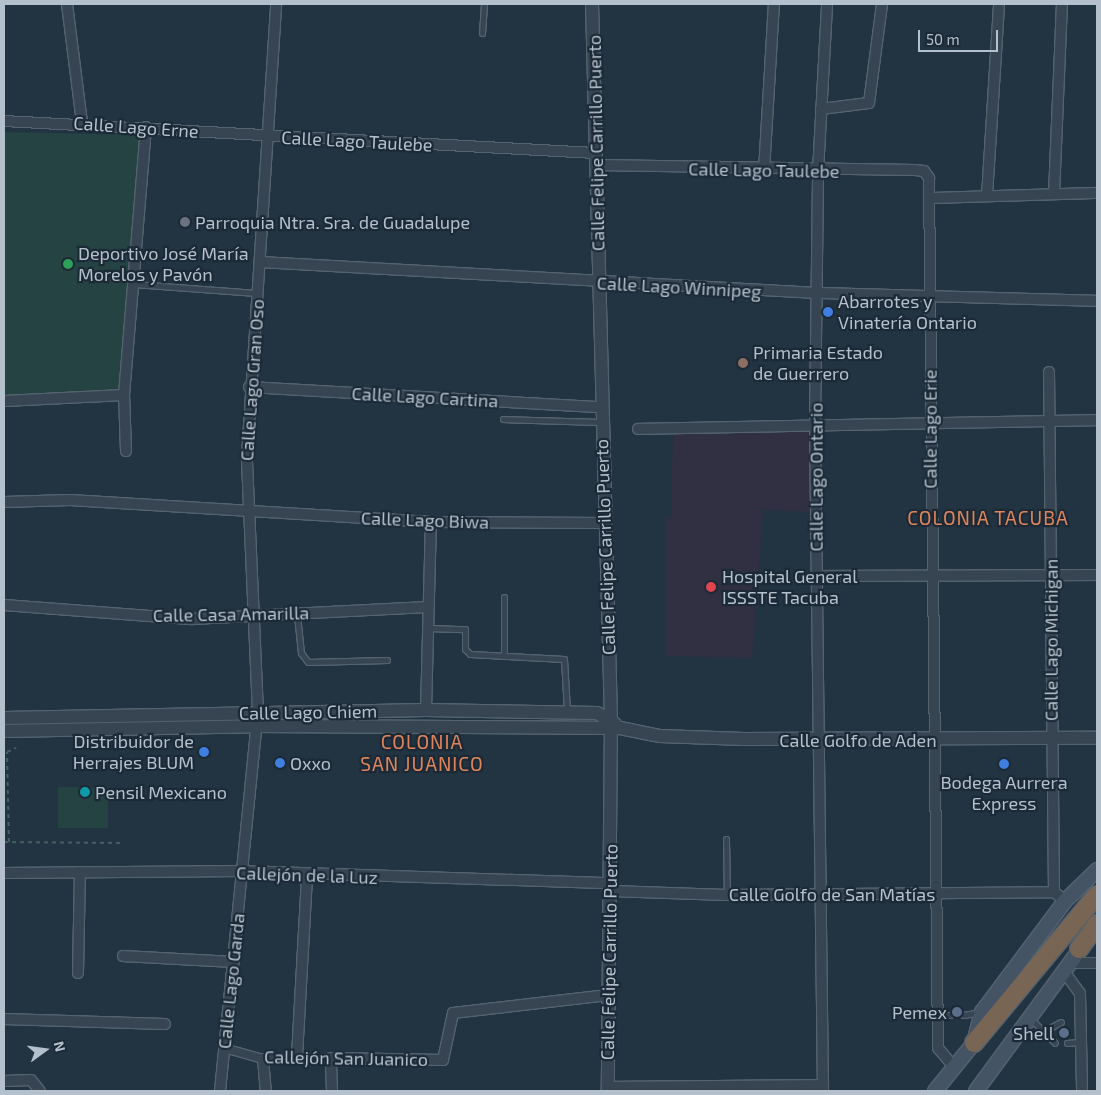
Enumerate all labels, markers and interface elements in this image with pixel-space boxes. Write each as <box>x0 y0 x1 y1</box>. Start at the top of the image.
scale bar <box>921 20 1001 52</box>
text: 50 m <box>926 30 960 48</box>
street label: Calle Felipe Carrillo Puerto <box>583 35 609 251</box>
street label: Calle Lago Erne <box>73 112 199 142</box>
street label: Calle Lago Taulebe <box>281 126 433 156</box>
street label: Calle Lago Taulebe <box>688 158 840 182</box>
place label: Parroquia Ntra. Sra. de Guadalupe <box>195 211 470 233</box>
marker: Parroquia Ntra. Sra. de Guadalupe <box>179 216 191 228</box>
place label: Deportivo José María Morelos y Pavón <box>78 243 249 286</box>
marker: Deportivo José María Morelos y Pavón <box>62 258 74 270</box>
street label: Calle Lago Winnipeg <box>596 272 762 302</box>
place label: Abarrotes y Vinatería Ontario <box>838 291 977 334</box>
street label: Calle Lago Gran Oso <box>236 298 268 462</box>
marker: Abarrotes y Vinatería Ontario <box>822 306 834 318</box>
place label: Primaria Estado de Guerrero <box>753 342 883 384</box>
marker: Primaria Estado de Guerrero <box>737 357 749 369</box>
street label: Calle Lago Erie <box>919 369 941 489</box>
street label: Calle Lago Cartina <box>351 382 499 412</box>
street label: Calle Lago Ontario <box>805 403 827 551</box>
street label: Calle Felipe Carrillo Puerto <box>590 439 620 655</box>
street label: Calle Lago Biwa <box>361 507 489 533</box>
district label: COLONIA TACUBA <box>905 507 1071 529</box>
street label: Calle Lago Michigan <box>1040 559 1062 721</box>
place label: Hospital General ISSSTE Tacuba <box>722 566 858 608</box>
marker: Hospital General ISSSTE Tacuba <box>704 580 718 594</box>
street label: Calle Casa Amarilla <box>152 602 310 626</box>
street label: Calle Lago Chiem <box>239 700 377 724</box>
street label: Calle Golfo de Aden <box>779 729 937 751</box>
place label: Distribuidor de Herrajes BLUM <box>73 731 194 774</box>
district label: COLONIA SAN JUANICO <box>359 731 485 775</box>
marker: Distribuidor de Herrajes BLUM <box>198 746 210 758</box>
place label: Oxxo <box>290 752 331 774</box>
marker: Oxxo <box>274 757 286 769</box>
marker: Bodega Aurrera Express <box>998 758 1010 770</box>
place label: Bodega Aurrera Express <box>940 772 1068 814</box>
place label: Pensil Mexicano <box>95 781 227 803</box>
marker: Pensil Mexicano <box>79 786 91 798</box>
street label: Calle Felipe Carrillo Puerto <box>596 844 622 1060</box>
street label: Callejón de la Luz <box>236 862 378 888</box>
street label: Calle Golfo de San Matías <box>729 883 935 905</box>
street label: Calle Lago Garda <box>213 912 249 1050</box>
place label: Pemex <box>892 1001 947 1023</box>
marker: Pemex <box>951 1006 963 1018</box>
place label: Shell <box>1013 1022 1054 1044</box>
north arrow <box>20 1025 70 1075</box>
marker: Shell <box>1058 1027 1070 1039</box>
text: N <box>51 1039 70 1053</box>
street label: Callejón San Juanico <box>264 1046 428 1070</box>

